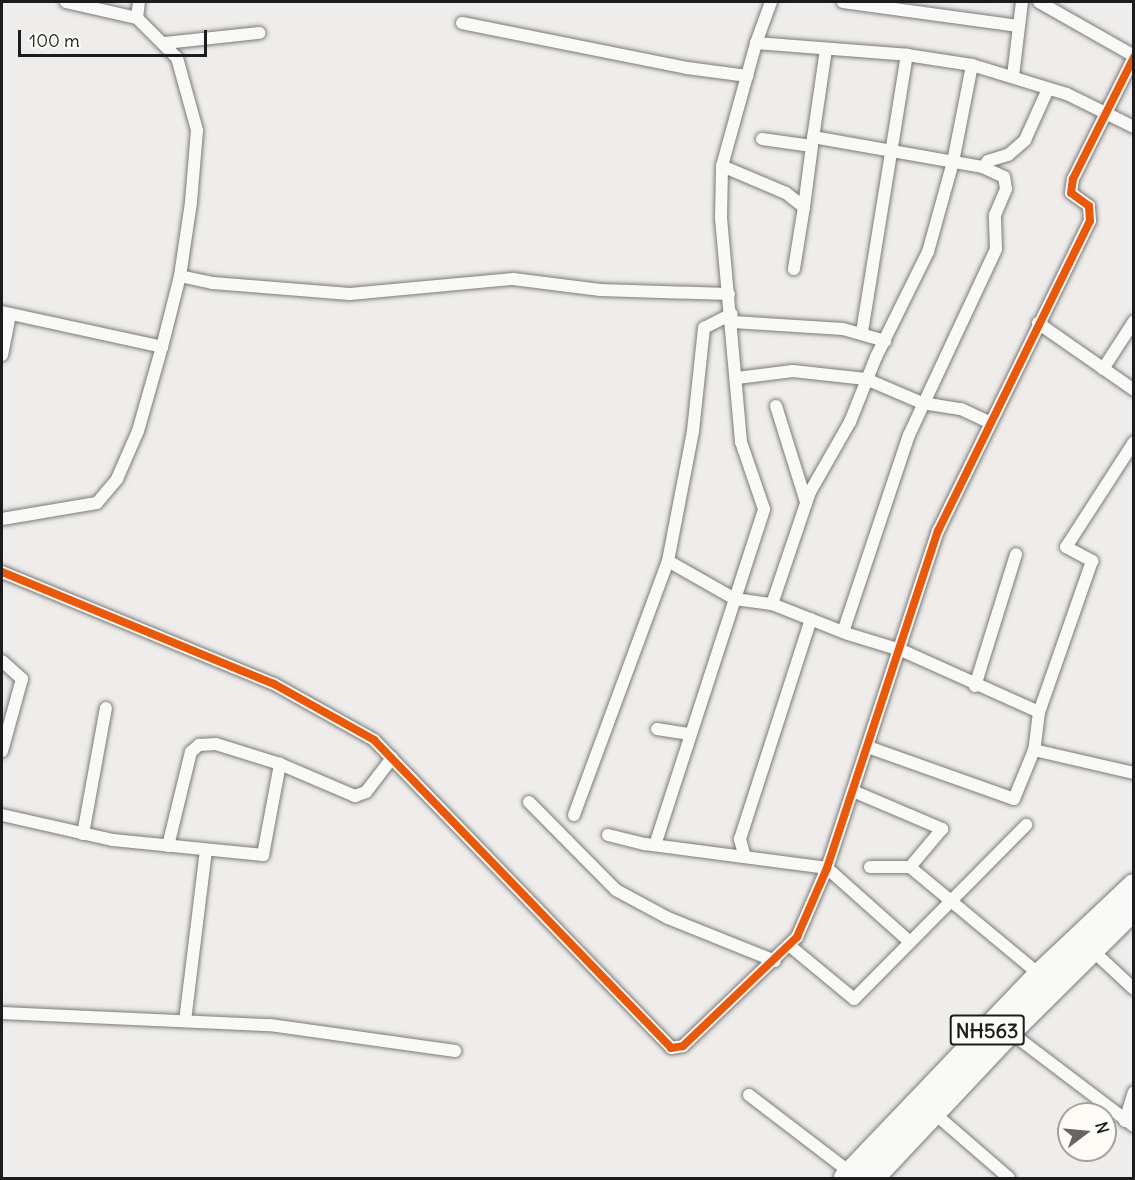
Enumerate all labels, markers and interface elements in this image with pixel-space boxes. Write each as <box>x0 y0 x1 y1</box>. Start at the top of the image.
scale bar <box>21 18 210 56</box>
text: 100 m <box>29 29 80 52</box>
road number: NH563 <box>950 1013 1024 1047</box>
north arrow <box>1057 1102 1117 1162</box>
text: N <box>1091 1120 1114 1136</box>

